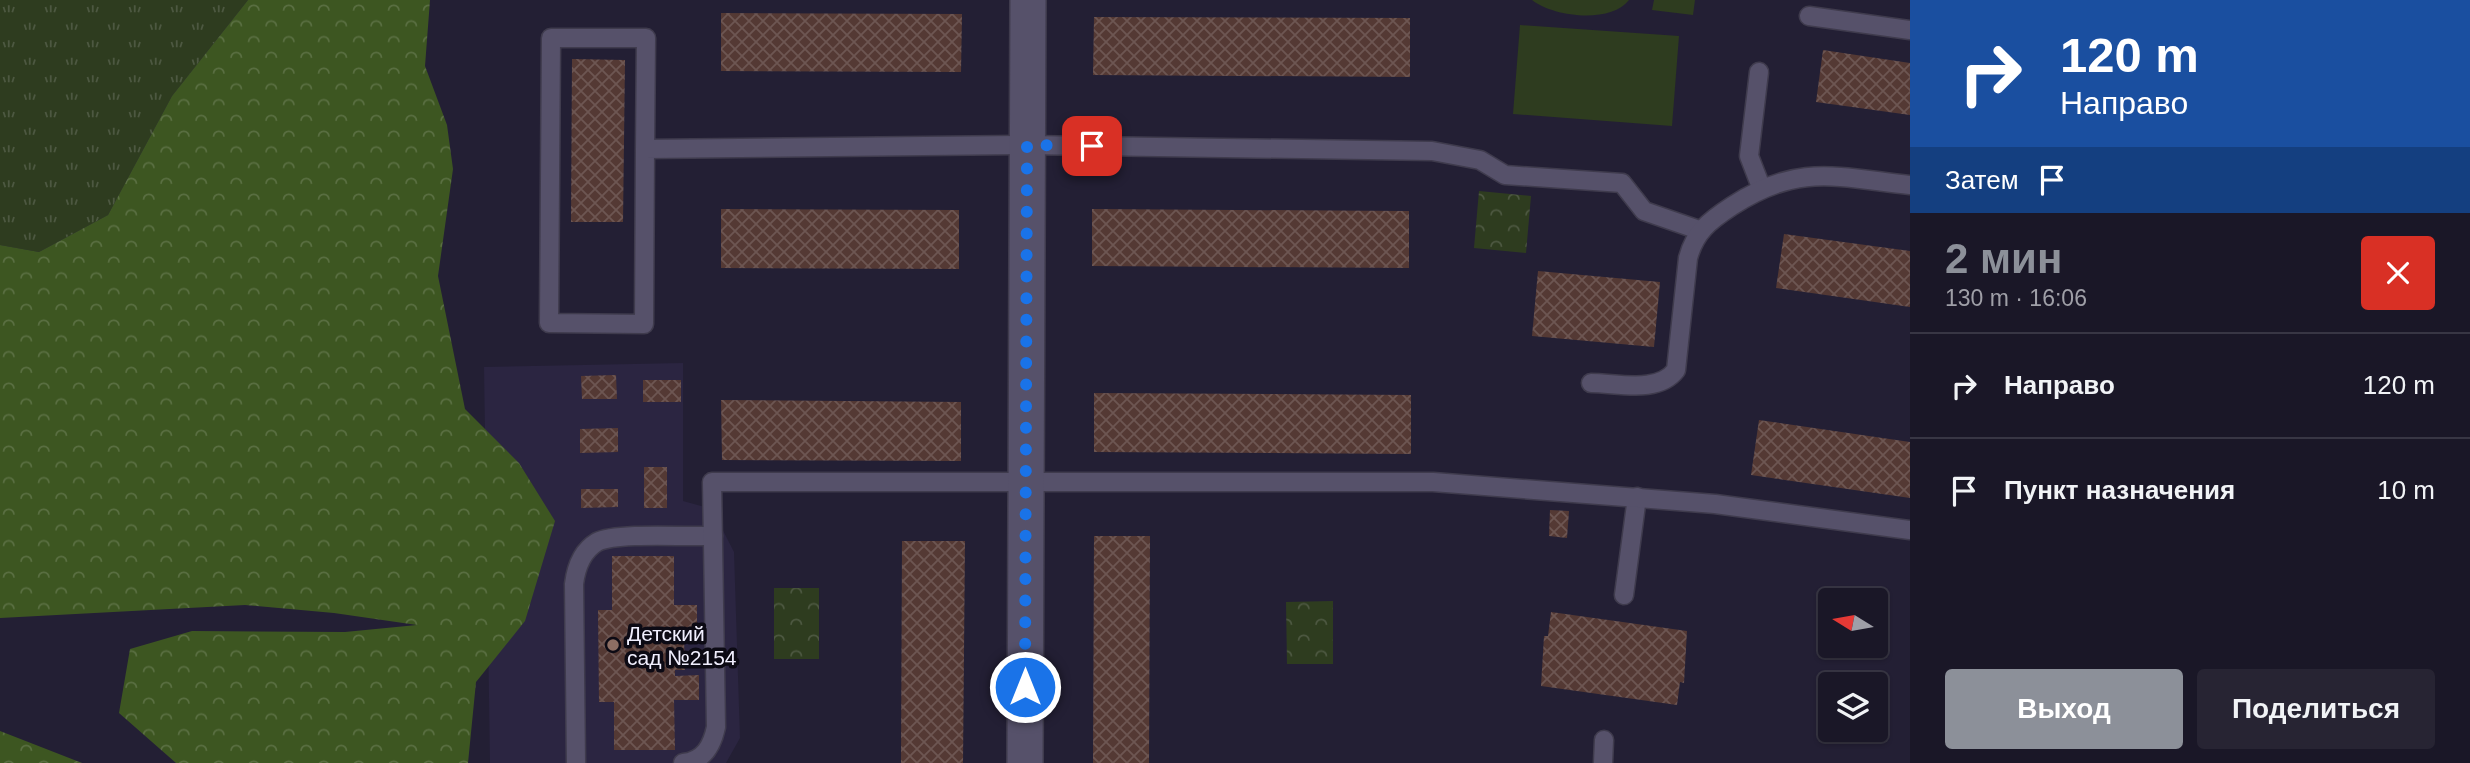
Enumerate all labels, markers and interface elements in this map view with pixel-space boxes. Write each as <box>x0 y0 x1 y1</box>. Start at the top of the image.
icon: right <box>1945 28 2036 119</box>
text: 120 m <box>2060 28 2199 82</box>
text: Направо <box>2060 85 2188 121</box>
pin <box>1062 116 1122 176</box>
icon: arrive <box>1073 127 1111 165</box>
icon: arrive <box>2033 161 2071 199</box>
text: Затем <box>1945 165 2019 195</box>
text: 2 мин <box>1945 235 2062 282</box>
button: close <box>2361 236 2435 310</box>
text: 130 m · 16:06 <box>1945 285 2087 311</box>
icon: right <box>1945 367 1983 405</box>
text: Направо <box>2004 370 2115 400</box>
text: 120 m <box>2363 370 2435 400</box>
icon: arrive <box>1945 472 1983 510</box>
text: Пункт назначения <box>2004 475 2235 505</box>
text: 10 m <box>2377 475 2435 505</box>
north arrow <box>1818 588 1888 658</box>
map controls <box>1818 588 1888 742</box>
place label: Детский сад №2154 <box>627 622 737 669</box>
marker: Детский сад №2154 <box>605 637 621 653</box>
position arrow <box>988 650 1062 724</box>
button: Выход <box>1945 669 2183 749</box>
button: Поделиться <box>2197 669 2435 749</box>
button: layers <box>1818 672 1888 742</box>

